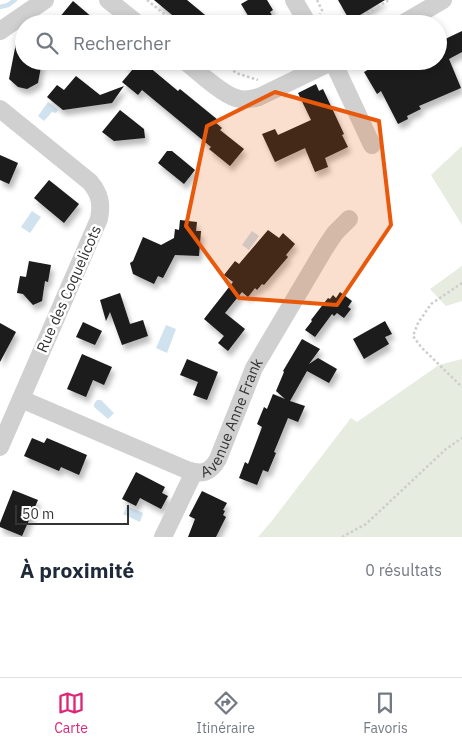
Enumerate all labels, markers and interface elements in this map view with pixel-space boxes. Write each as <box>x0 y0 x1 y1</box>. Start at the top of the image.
search box <box>15 15 447 70</box>
icon: search <box>33 29 61 57</box>
text: Rechercher <box>73 31 171 55</box>
street label: Rue des Coquelicots <box>32 222 105 355</box>
street label: Avenue Anne Frank <box>198 354 267 482</box>
scale bar <box>15 502 129 525</box>
text: 50 m <box>22 505 54 523</box>
text: À proximité <box>20 556 134 584</box>
text: 0 résultats <box>365 560 442 580</box>
tab: Carte <box>54 689 88 737</box>
tab: Itinéraire <box>196 689 255 737</box>
tab: Favoris <box>363 689 408 737</box>

